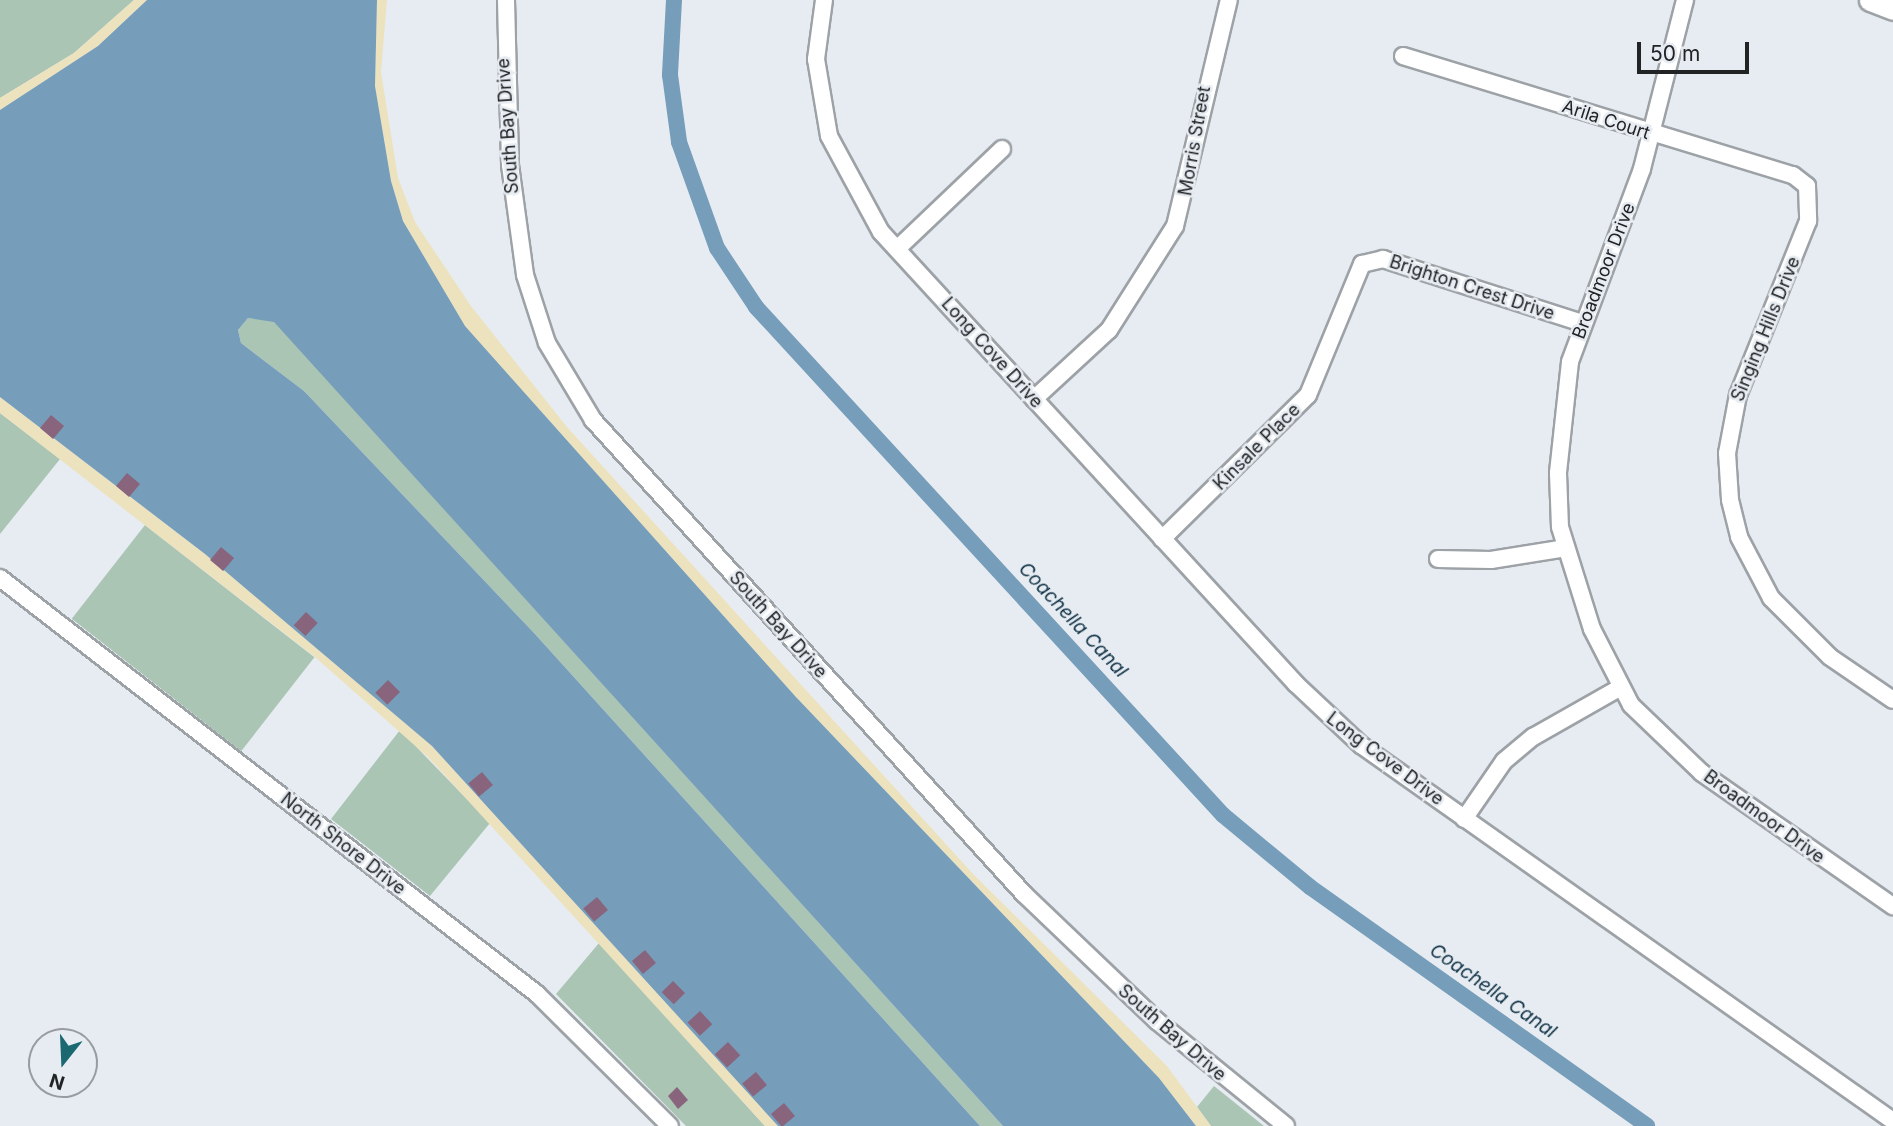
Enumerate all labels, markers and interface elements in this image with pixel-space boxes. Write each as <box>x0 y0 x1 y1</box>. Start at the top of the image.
scale bar <box>1641 28 1753 72</box>
text: 50 m <box>1650 41 1700 66</box>
street label: South Bay Drive <box>492 57 524 195</box>
street label: Morris Street <box>1175 85 1215 197</box>
street label: Arila Court <box>1559 96 1653 144</box>
street label: Broadmoor Drive <box>1568 200 1640 342</box>
street label: Brighton Crest Drive <box>1387 251 1557 325</box>
street label: Singing Hills Drive <box>1727 253 1805 405</box>
street label: Long Cove Drive <box>937 293 1047 413</box>
street label: Kinsale Place <box>1209 399 1305 495</box>
water label: Coachella Canal <box>1014 558 1132 682</box>
street label: South Bay Drive <box>724 567 832 683</box>
street label: Long Cove Drive <box>1322 708 1448 810</box>
street label: Broadmoor Drive <box>1699 766 1829 868</box>
street label: North Shore Drive <box>276 788 410 900</box>
water label: Coachella Canal <box>1425 939 1561 1043</box>
street label: South Bay Drive <box>1114 980 1230 1086</box>
north arrow <box>28 1028 98 1098</box>
text: N <box>47 1068 67 1095</box>

